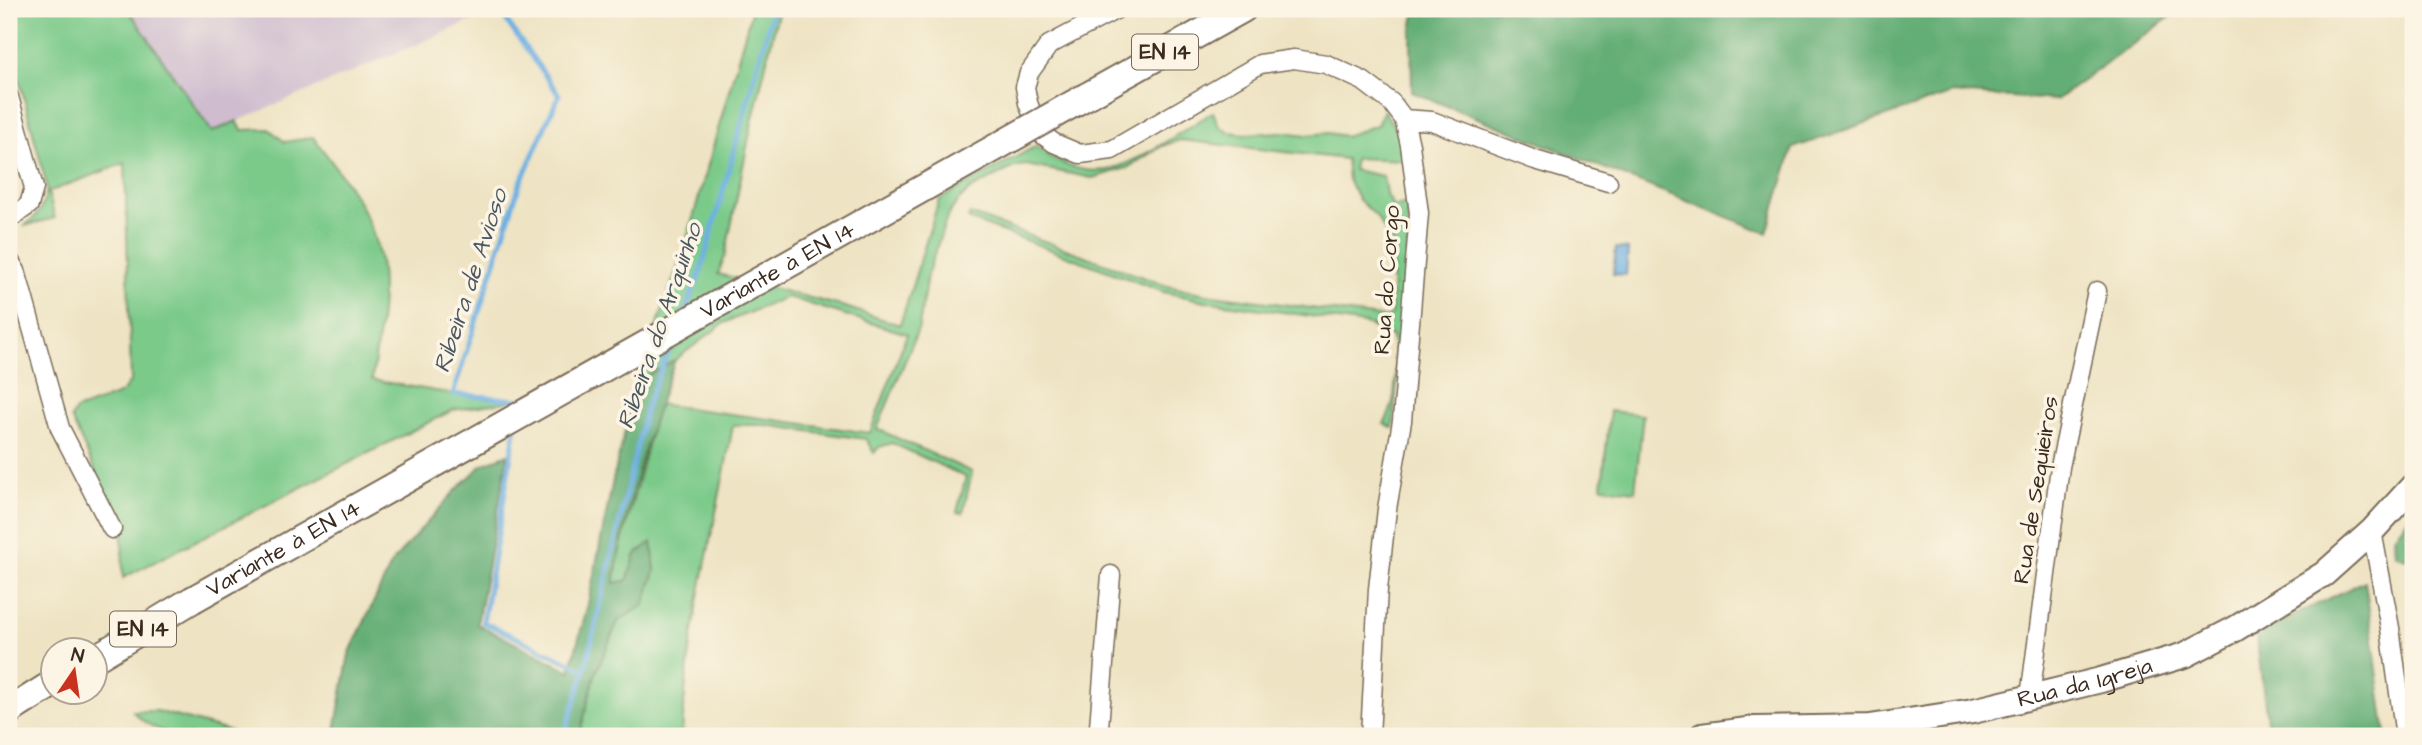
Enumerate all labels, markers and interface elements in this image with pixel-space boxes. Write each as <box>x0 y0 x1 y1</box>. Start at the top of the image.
road number: EN 14 <box>1132 34 1198 70</box>
water label: Ribeira de Avioso <box>425 183 517 377</box>
street label: Rua do Corgo <box>1366 204 1409 356</box>
street label: Variante à EN 14 <box>694 214 861 327</box>
water label: Ribeira do Arquinho <box>609 217 712 433</box>
street label: Rua de Sequieiros <box>2005 394 2067 586</box>
street label: Variante à EN 14 <box>200 492 367 605</box>
road number: EN 14 <box>110 612 176 646</box>
north arrow <box>38 636 108 706</box>
text: N <box>69 641 86 670</box>
street label: Rua da Igreja <box>2014 650 2156 716</box>

